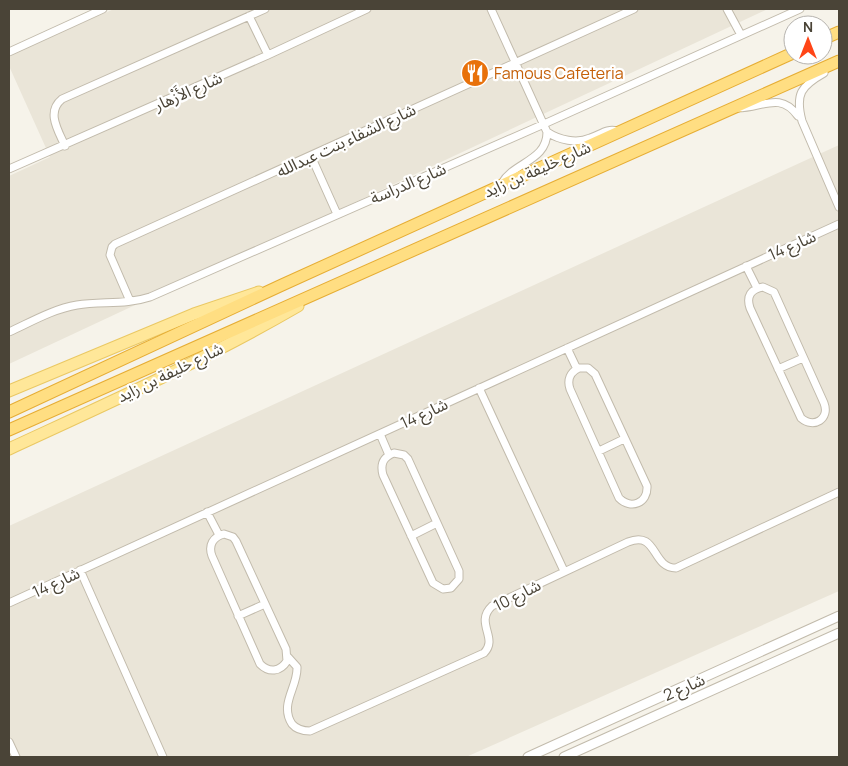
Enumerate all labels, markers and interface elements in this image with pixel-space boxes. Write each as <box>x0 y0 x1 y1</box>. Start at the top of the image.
north arrow <box>783 15 833 65</box>
text: N <box>803 17 813 36</box>
restaurant icon: Famous Cafeteria <box>460 58 490 88</box>
place label: Famous Cafeteria <box>494 62 624 84</box>
street label: شارع الأَزْهار <box>150 66 226 118</box>
street label: شارع الشفاء بنت عبدالله <box>273 98 420 184</box>
street label: شارع خليفة بن زايد <box>480 136 595 204</box>
street label: شارع الدراسة <box>367 157 450 211</box>
street label: شارع 14 <box>765 225 820 267</box>
street label: شارع خليفة بن زايد <box>113 337 227 409</box>
street label: شارع 14 <box>397 392 452 435</box>
street label: شارع 14 <box>29 561 84 604</box>
street label: شارع 10 <box>490 574 545 618</box>
street label: شارع 2 <box>660 668 709 708</box>

